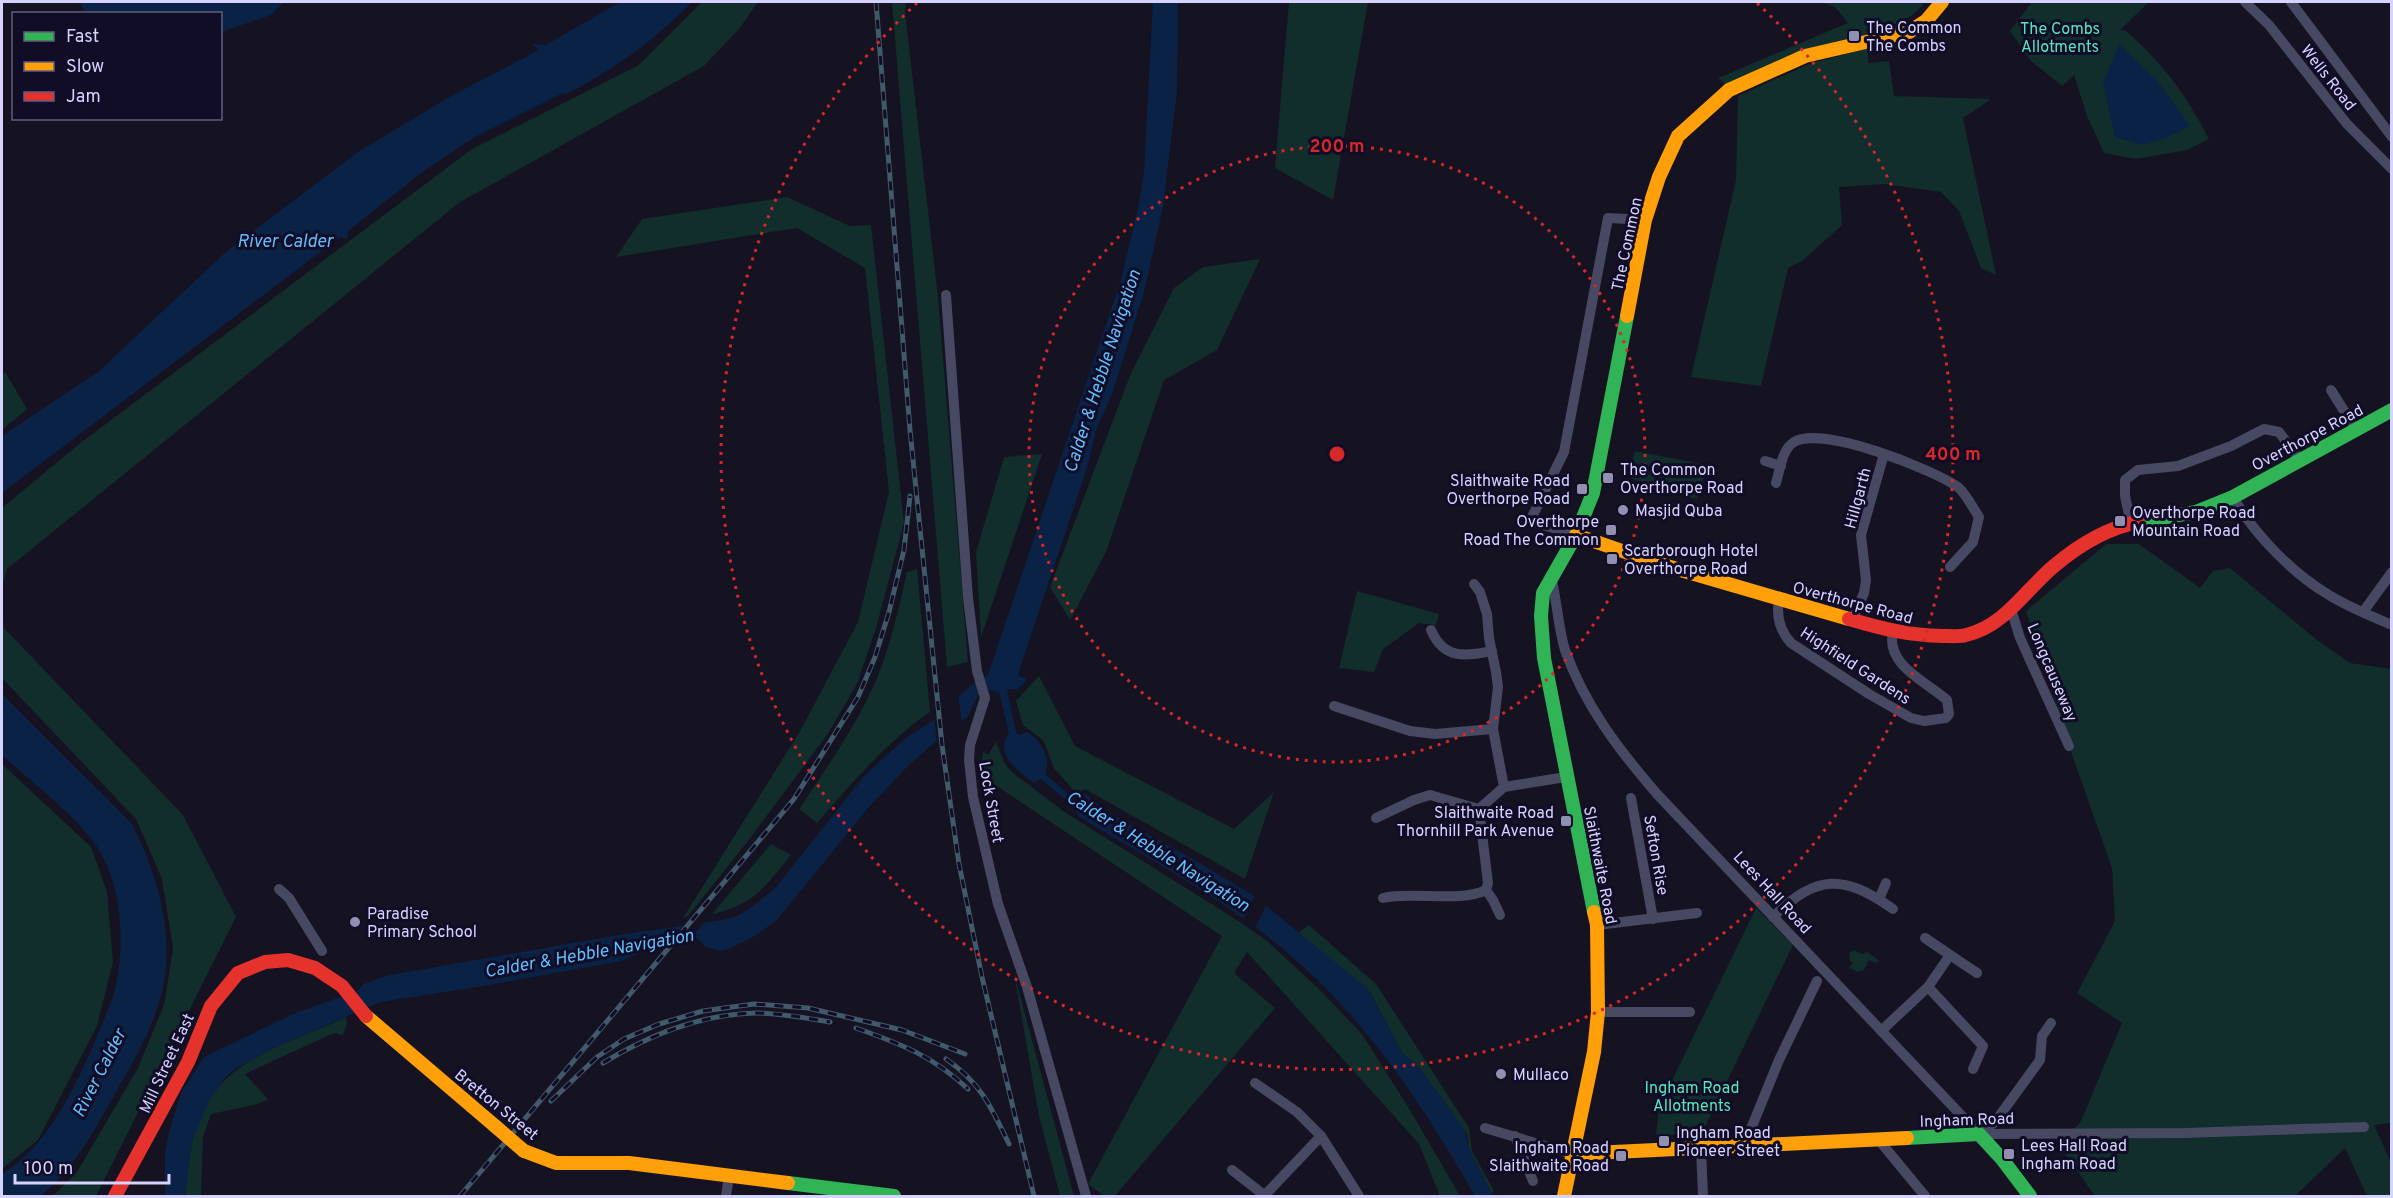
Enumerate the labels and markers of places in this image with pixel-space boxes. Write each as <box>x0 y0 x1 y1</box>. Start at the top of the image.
place label: The Common The Combs <box>1866 19 1962 57</box>
marker: The Common The Combs <box>1847 29 1861 43</box>
centre of rings <box>1327 444 1347 464</box>
place label: The Common Overthorpe Road <box>1620 461 1744 499</box>
marker: The Common Overthorpe Road <box>1601 471 1615 485</box>
place label: Slaithwaite Road Overthorpe Road <box>1446 472 1570 510</box>
marker: Slaithwaite Road Overthorpe Road <box>1575 482 1589 496</box>
place label: Masjid Quba <box>1635 502 1723 522</box>
marker: Masjid Quba <box>1616 503 1630 517</box>
place label: Overthorpe Road Mountain Road <box>2132 504 2256 542</box>
place label: Overthorpe Road The Common <box>1463 513 1599 551</box>
marker: Overthorpe Road Mountain Road <box>2113 514 2127 528</box>
marker: Overthorpe Road The Common <box>1604 523 1618 537</box>
place label: Scarborough Hotel Overthorpe Road <box>1624 542 1758 580</box>
marker: Scarborough Hotel Overthorpe Road <box>1605 552 1619 566</box>
place label: Slaithwaite Road Thornhill Park Avenue <box>1397 804 1554 842</box>
marker: Slaithwaite Road Thornhill Park Avenue <box>1559 814 1573 828</box>
place label: Paradise Primary School <box>367 905 477 943</box>
marker: Paradise Primary School <box>348 915 362 929</box>
place label: Mullaco <box>1513 1066 1569 1086</box>
marker: Mullaco <box>1494 1067 1508 1081</box>
place label: Ingham Road Pioneer Street <box>1676 1124 1780 1162</box>
marker: Ingham Road Pioneer Street <box>1657 1134 1671 1148</box>
place label: Lees Hall Road Ingham Road <box>2021 1137 2127 1175</box>
place label: Ingham Road Slaithwaite Road <box>1489 1139 1609 1177</box>
marker: Lees Hall Road Ingham Road <box>2002 1147 2016 1161</box>
marker: Ingham Road Slaithwaite Road <box>1614 1149 1628 1163</box>

